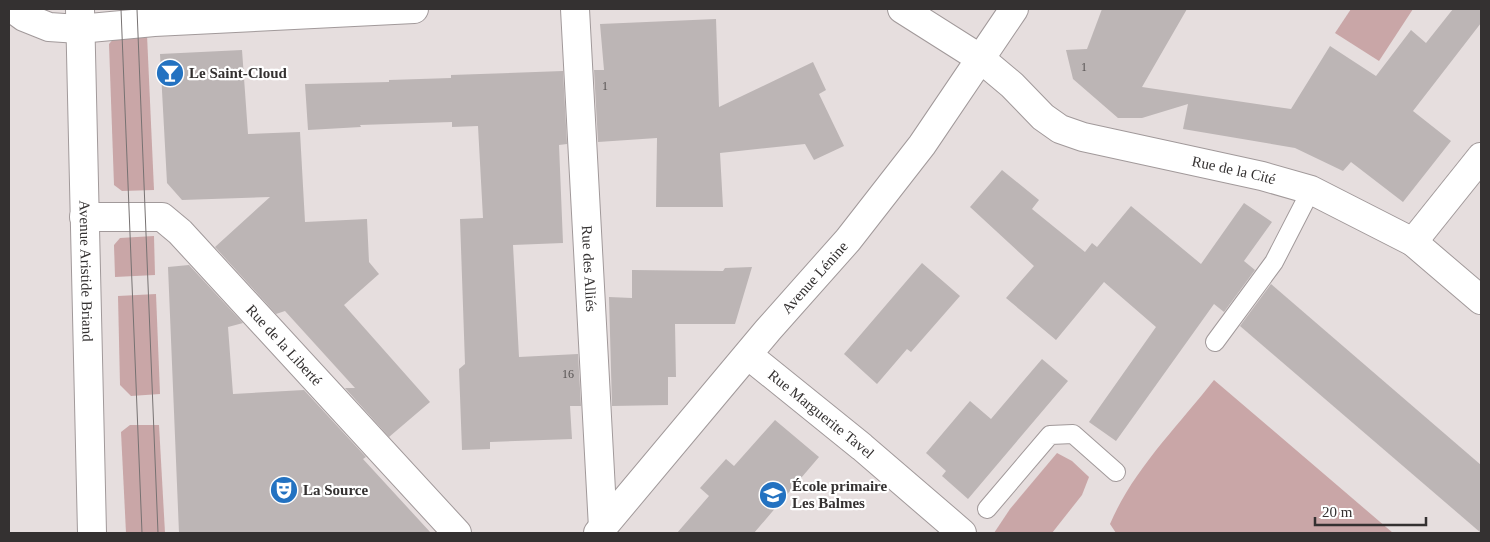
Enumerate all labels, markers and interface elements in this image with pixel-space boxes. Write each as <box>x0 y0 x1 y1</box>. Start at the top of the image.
bar icon: Le Saint-Cloud <box>155 58 185 88</box>
house number: 1 <box>1081 60 1087 74</box>
place label: Le Saint-Cloud <box>189 65 288 81</box>
house number: 1 <box>602 79 608 93</box>
street label: Rue de la Cité <box>1190 153 1278 188</box>
street label: Avenue Aristide Briand <box>76 200 96 342</box>
street label: Rue des Alliés <box>579 225 599 313</box>
street label: Avenue Lénine <box>778 238 851 317</box>
street label: Rue de la Liberté <box>243 301 325 389</box>
house number: 16 <box>562 367 574 381</box>
street label: Rue Marguerite Tavel <box>765 367 877 462</box>
theatre icon: La Source <box>269 475 299 505</box>
place label: École primaire Les Balmes <box>792 478 887 511</box>
school or university icon: École primaire Les Balmes <box>758 480 788 510</box>
place label: La Source <box>303 482 368 498</box>
scale bar <box>1315 494 1426 526</box>
text: 20 m <box>1322 504 1353 520</box>

